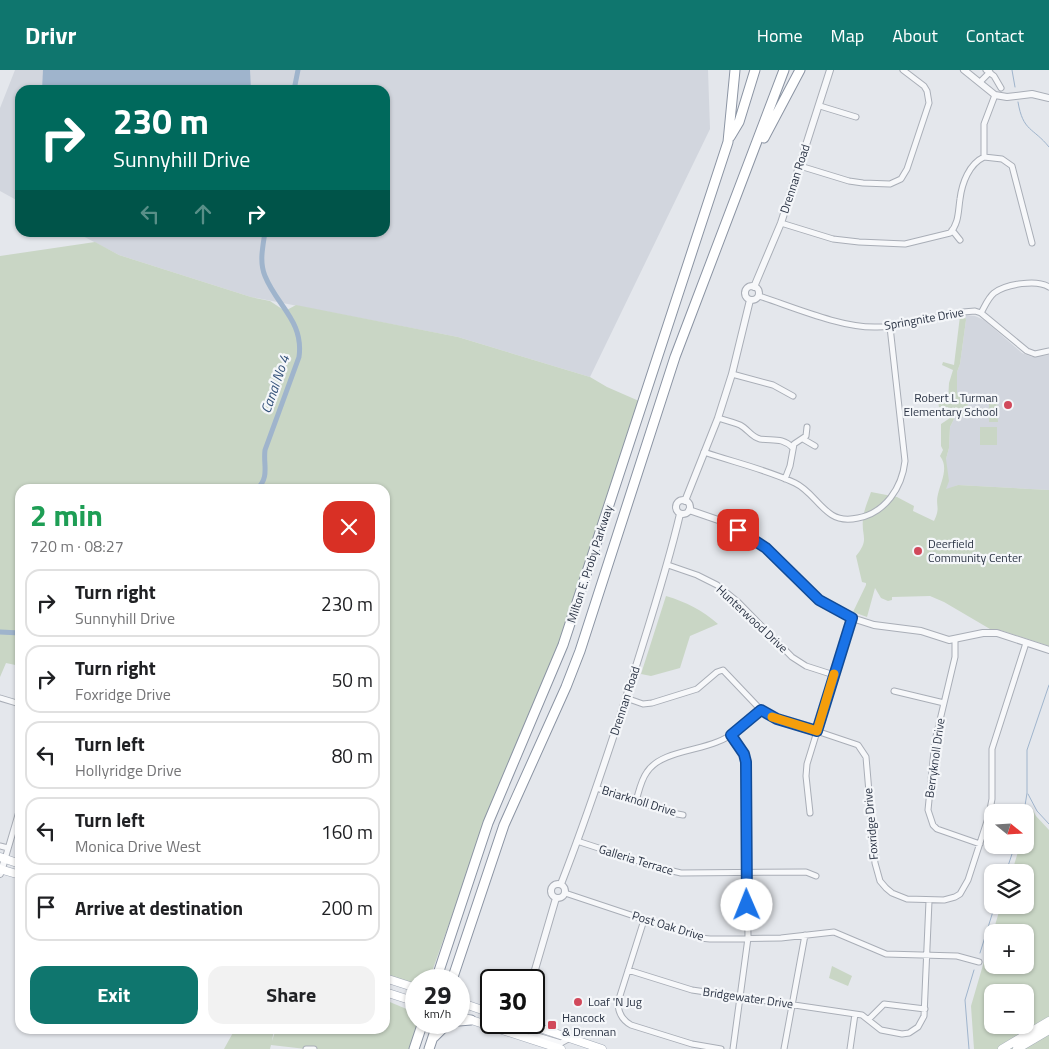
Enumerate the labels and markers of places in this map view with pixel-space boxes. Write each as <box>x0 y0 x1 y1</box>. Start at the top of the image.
place label: Robert L Turman Elementary School <box>904 388 998 421</box>
marker: Robert L Turman Elementary School <box>1002 399 1014 411</box>
pin <box>717 509 759 551</box>
place label: Deerfield Community Center <box>928 534 1022 567</box>
marker: Deerfield Community Center <box>912 545 924 557</box>
place label: Loaf 'N Jug <box>588 992 642 1011</box>
marker: Loaf 'N Jug <box>572 996 584 1008</box>
place label: Hancock & Drennan <box>562 1008 616 1041</box>
marker: Hancock & Drennan <box>546 1019 558 1031</box>

